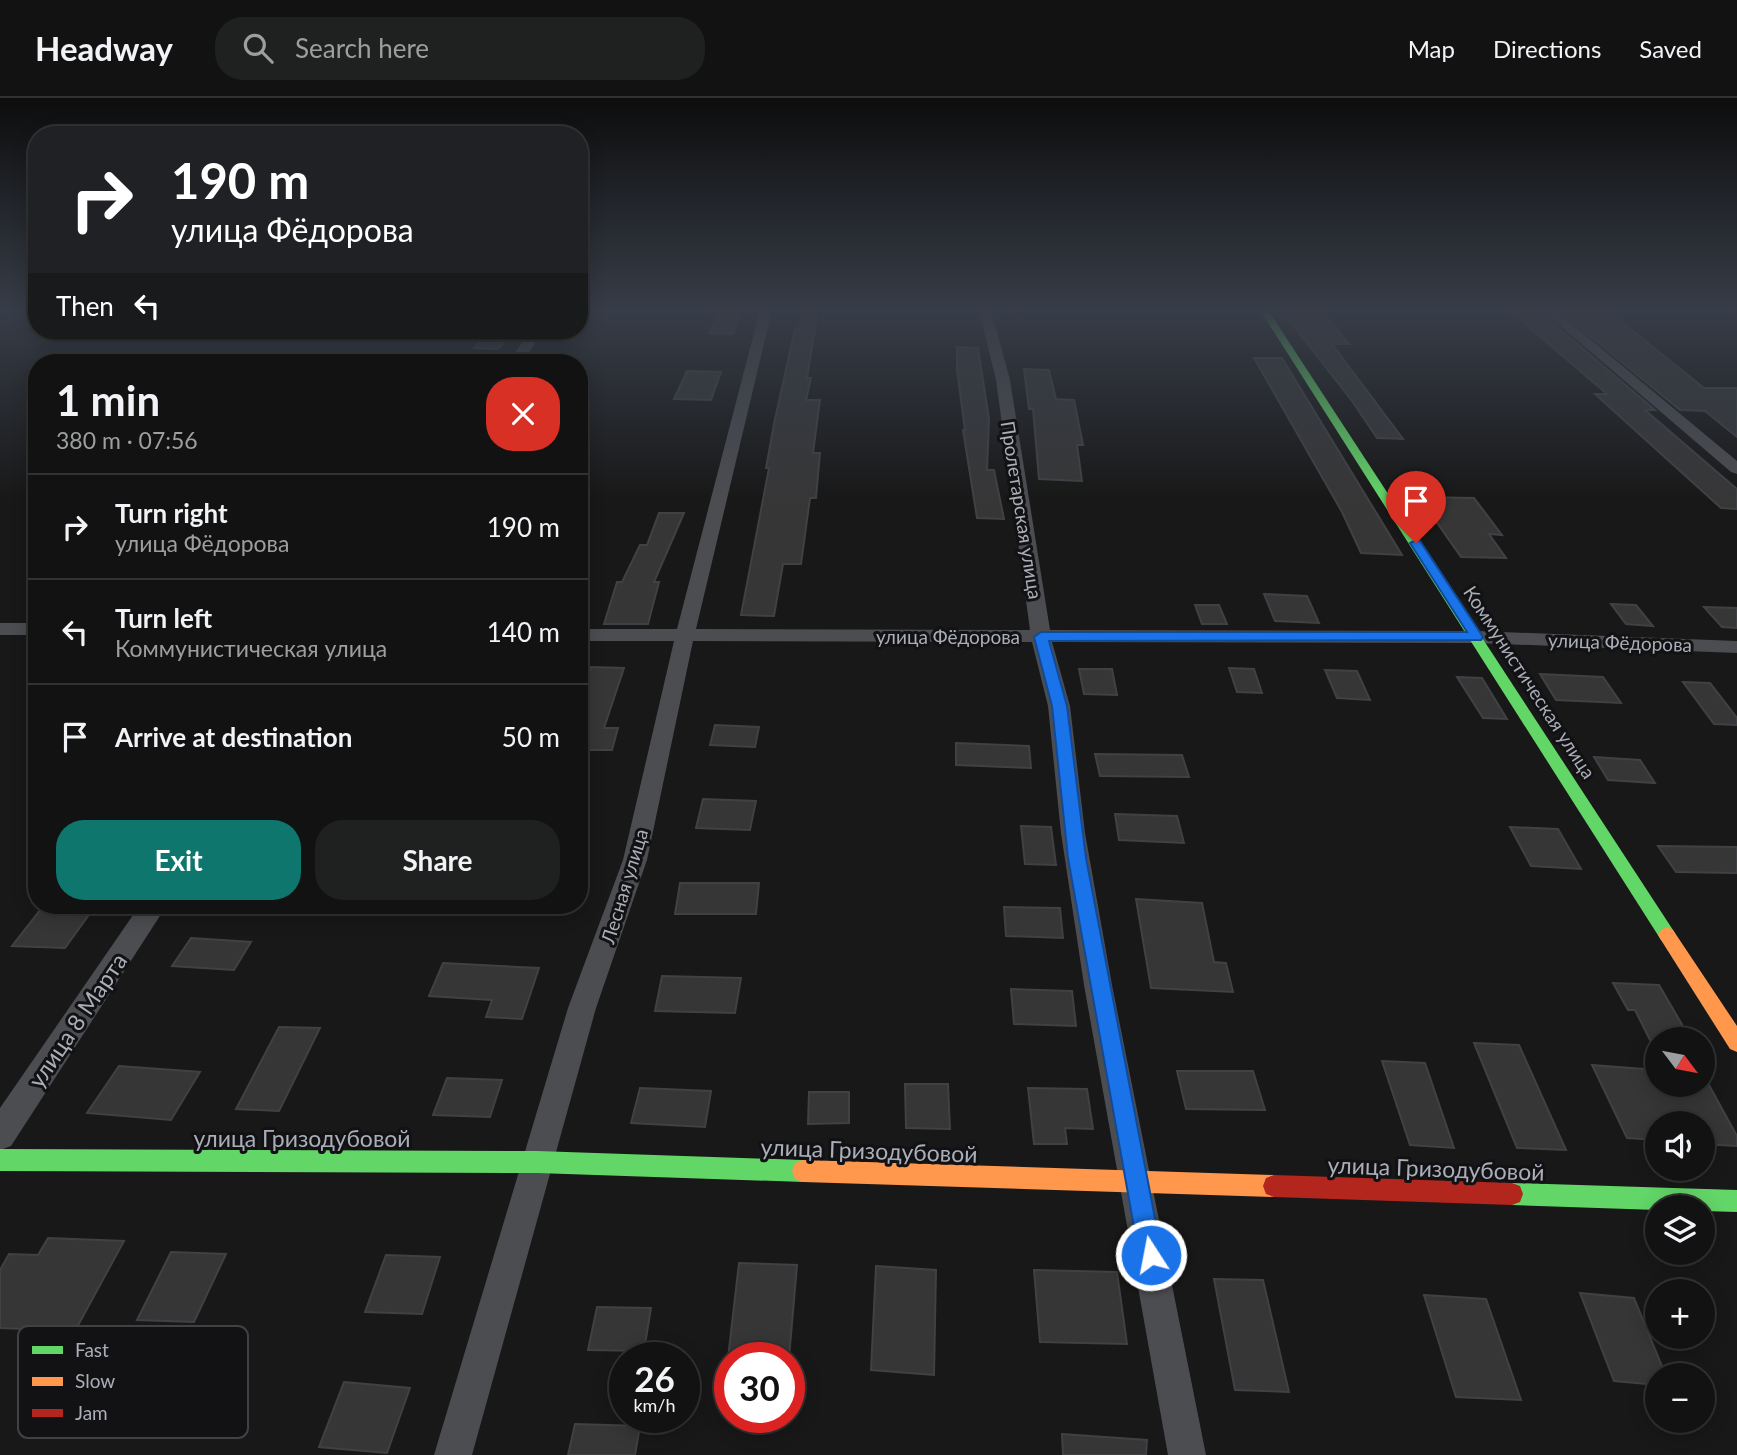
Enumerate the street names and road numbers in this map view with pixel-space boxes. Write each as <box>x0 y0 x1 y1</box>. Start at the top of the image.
street label: Пролетарская улица <box>997 419 1047 601</box>
street label: Коммунистическая улица <box>1459 581 1601 783</box>
street label: улица Фёдорова <box>876 625 1020 648</box>
street label: улица Фёдорова <box>1548 628 1692 656</box>
street label: Лесная улица <box>595 826 652 947</box>
street label: улица 8 Марта <box>22 948 132 1092</box>
street label: улица Гризодубовой <box>193 1124 411 1152</box>
street label: улица Гризодубовой <box>760 1132 978 1168</box>
street label: улица Гризодубовой <box>1327 1150 1545 1186</box>

